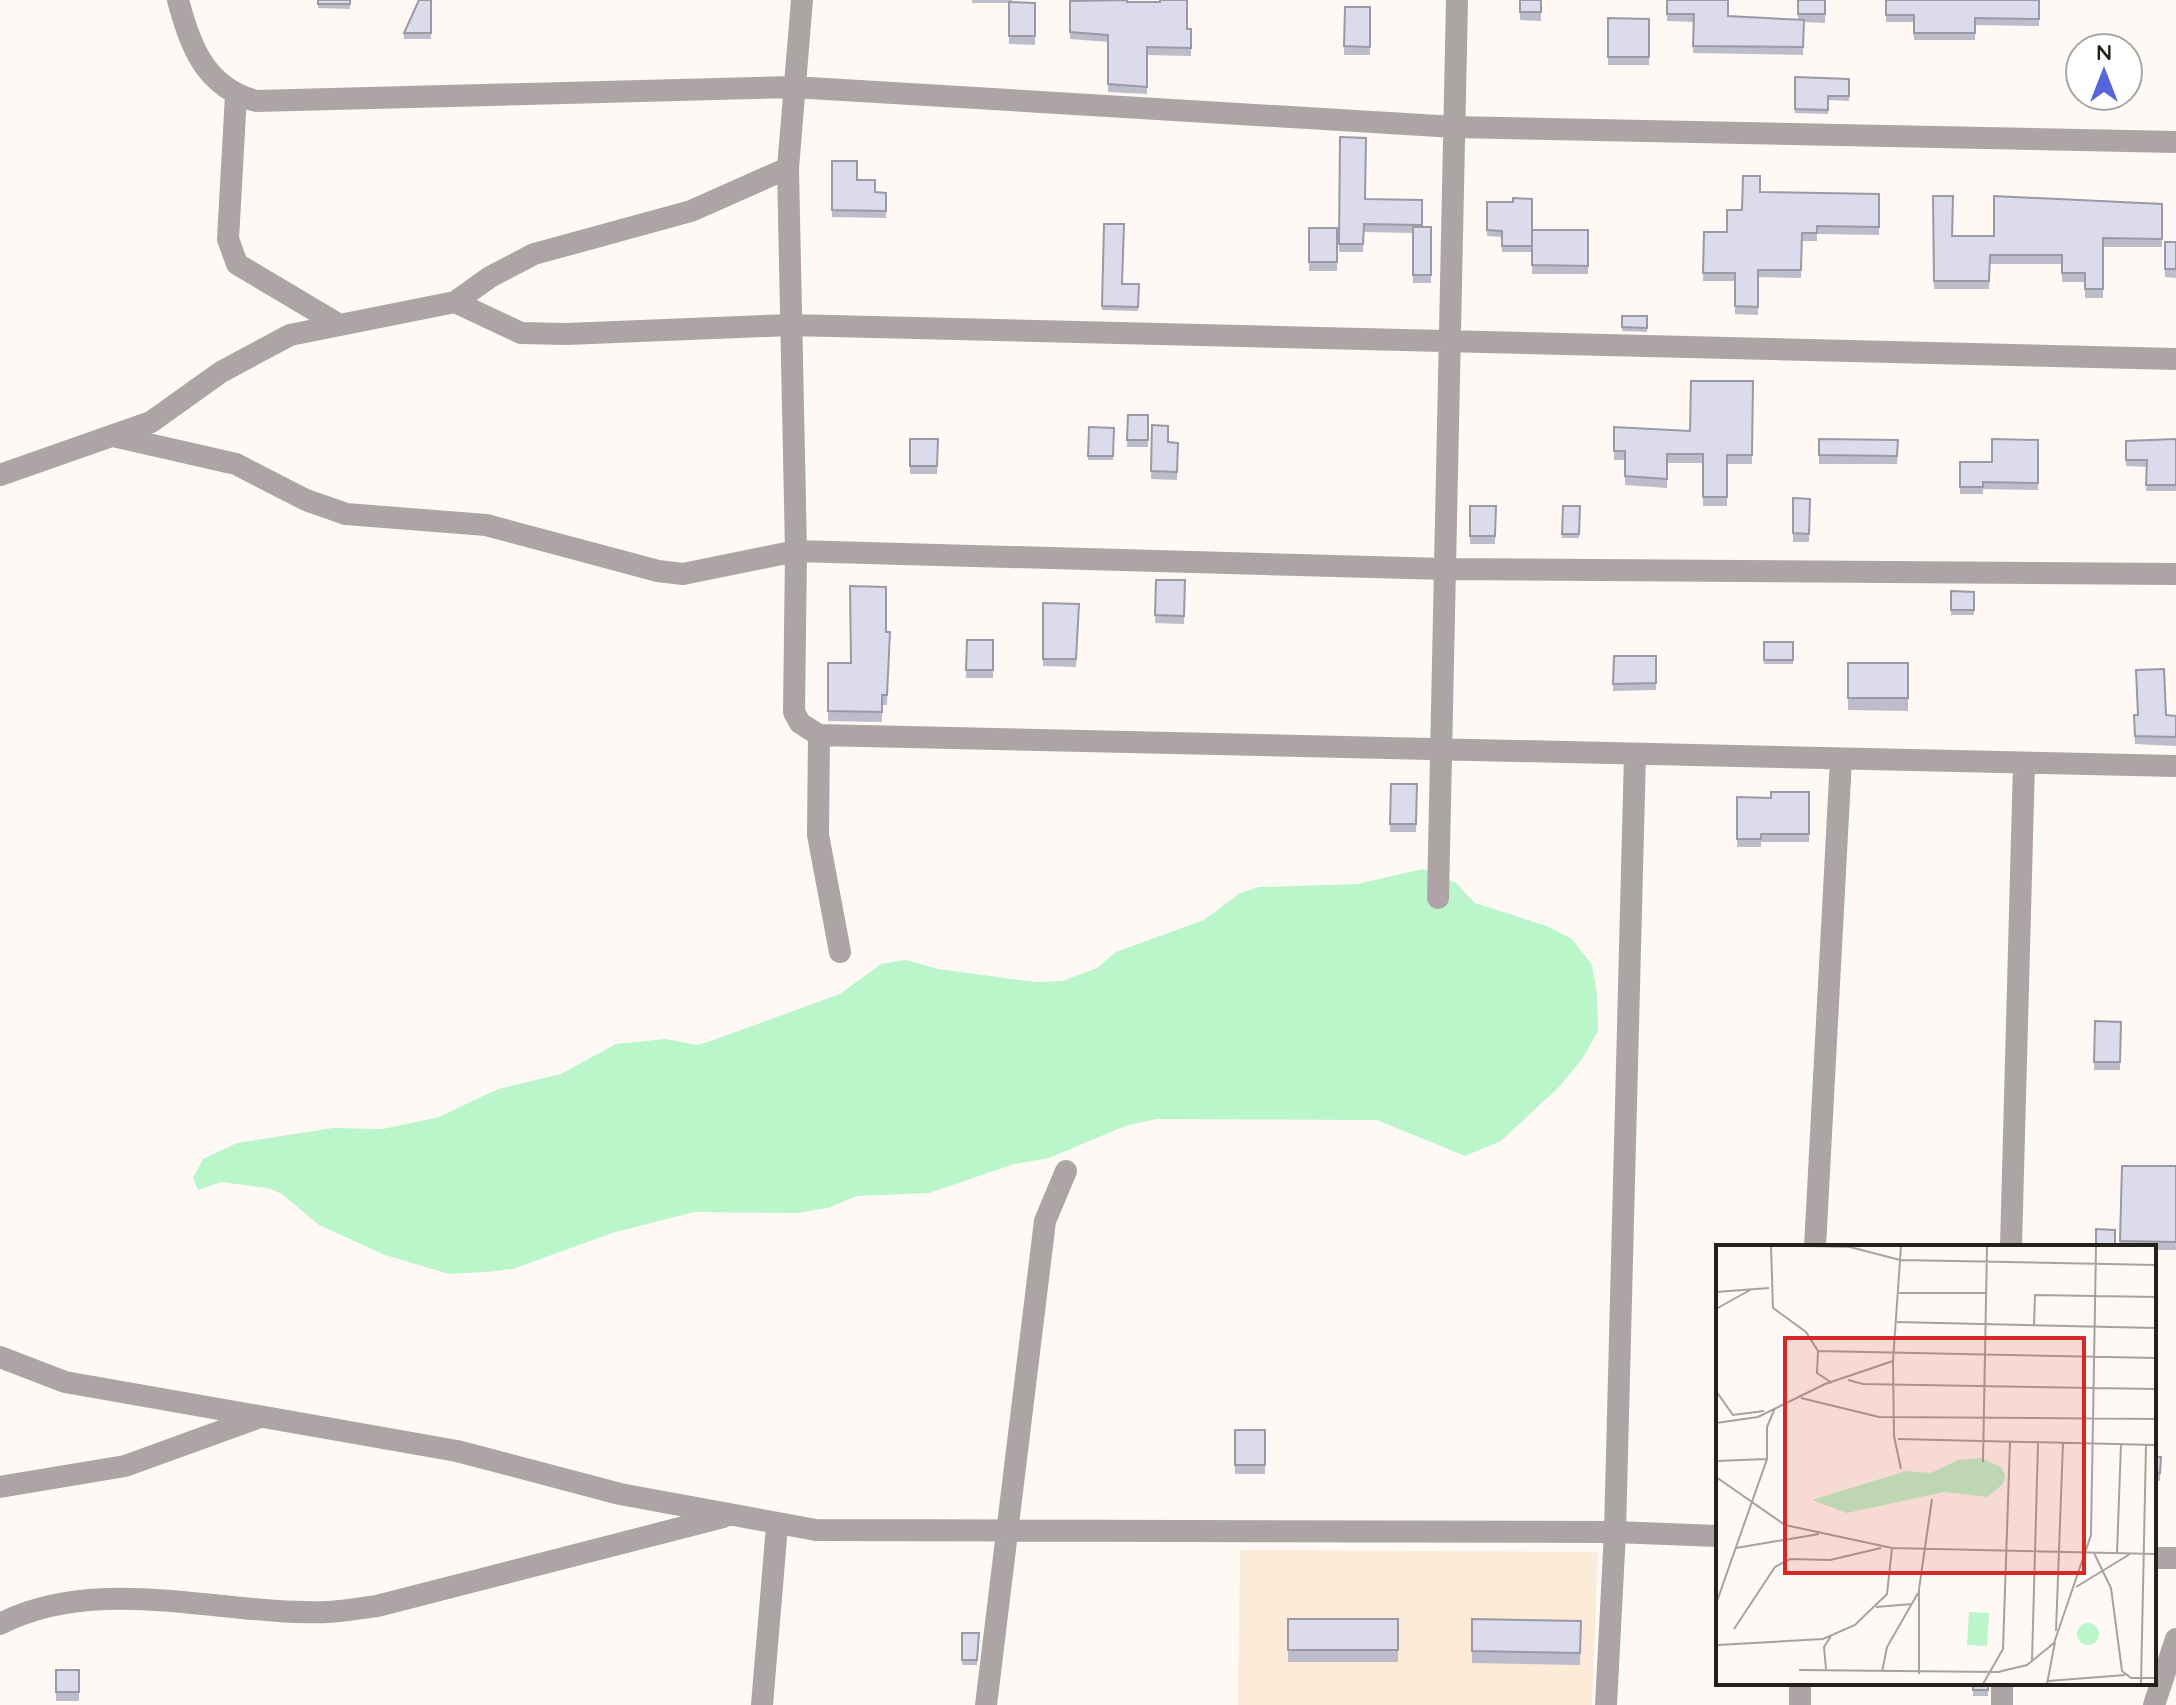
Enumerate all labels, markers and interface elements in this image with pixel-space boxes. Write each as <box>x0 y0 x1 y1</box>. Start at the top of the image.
north arrow <box>2064 32 2144 112</box>
text: N <box>2096 38 2112 66</box>
inset map <box>1716 1245 2156 1685</box>

